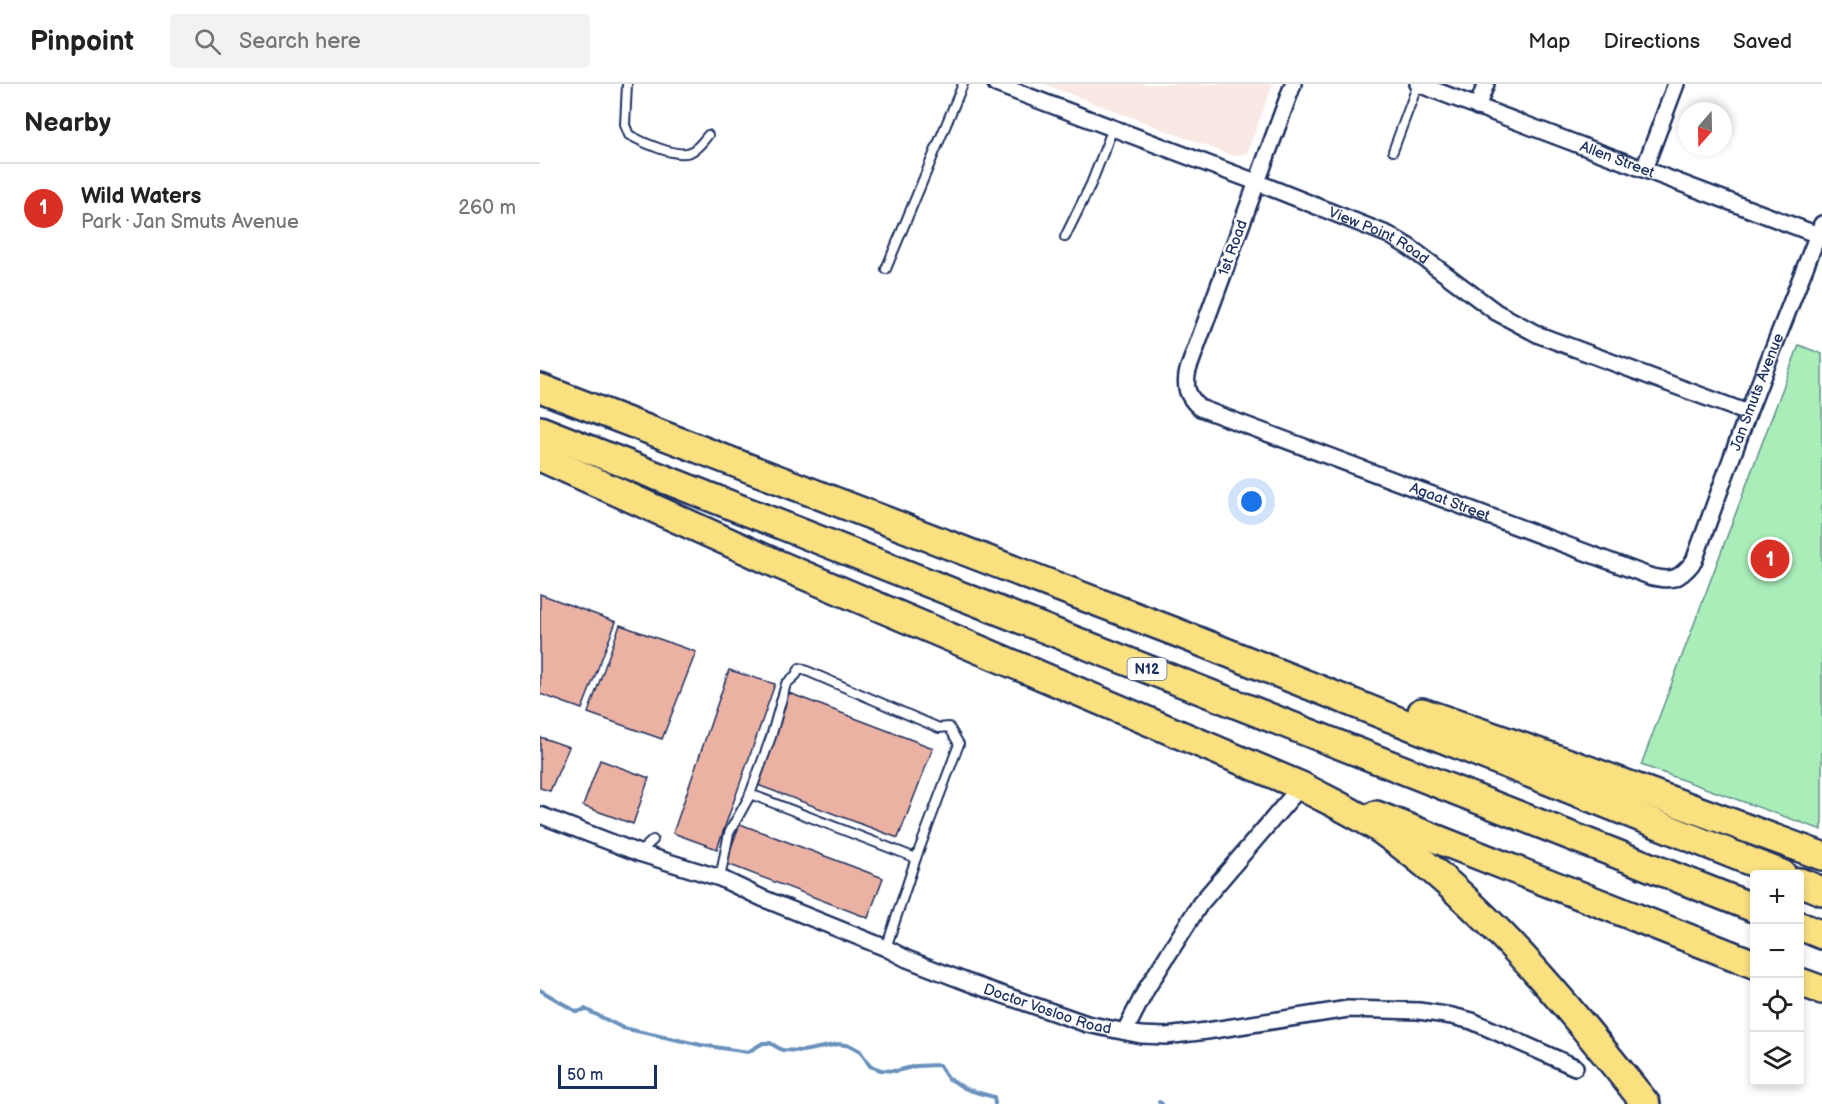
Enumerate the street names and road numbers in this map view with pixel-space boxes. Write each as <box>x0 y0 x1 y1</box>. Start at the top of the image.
street label: Allen Street <box>1577 137 1658 182</box>
street label: View Point Road <box>1326 202 1433 268</box>
street label: 1st Road <box>1214 217 1252 279</box>
street label: Jan Smuts Avenue <box>1726 330 1788 453</box>
street label: Agaat Street <box>1407 478 1493 525</box>
road number: N12 <box>1128 658 1166 680</box>
street label: Doctor Vosloo Road <box>981 979 1113 1038</box>

